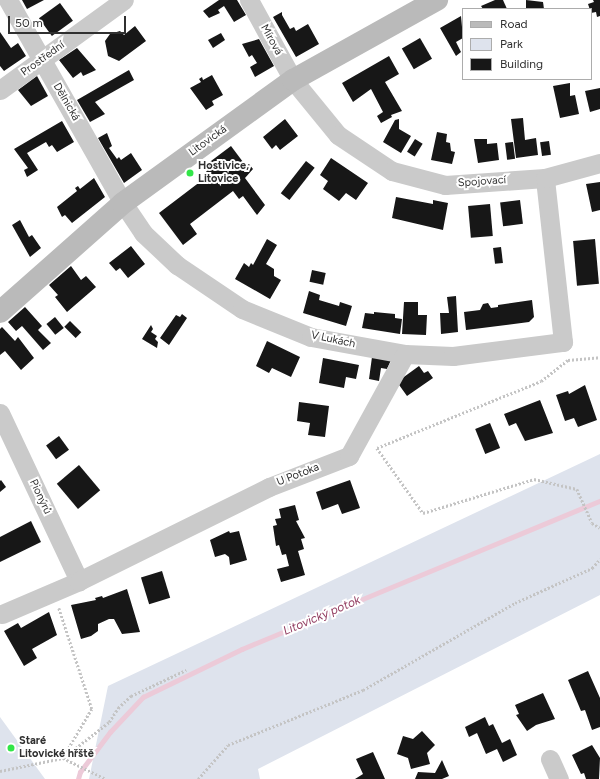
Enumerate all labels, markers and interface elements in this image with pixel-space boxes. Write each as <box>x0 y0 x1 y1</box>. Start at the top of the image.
scale bar <box>10 8 128 34</box>
legend <box>462 8 592 80</box>
text: 50 m <box>15 16 43 30</box>
text: Road <box>500 17 528 31</box>
street label: Mírová <box>257 22 285 58</box>
text: Park <box>500 37 523 51</box>
street label: Prostřední <box>19 39 67 79</box>
text: Building <box>500 57 543 71</box>
street label: Dělnická <box>50 81 82 123</box>
street label: Litovická <box>186 123 230 159</box>
place label: Hostivice, Litovice <box>198 160 249 186</box>
marker: Hostivice, Litovice <box>185 168 195 178</box>
street label: Spojovací <box>457 174 507 190</box>
street label: V Lukách <box>310 329 356 351</box>
street label: U Potoka <box>275 461 321 489</box>
street label: Pionýrů <box>26 477 54 517</box>
water label: Litovický potok <box>281 593 363 639</box>
place label: Staré Litovické hřště <box>19 735 94 761</box>
marker: Staré Litovické hřště <box>6 743 16 753</box>

